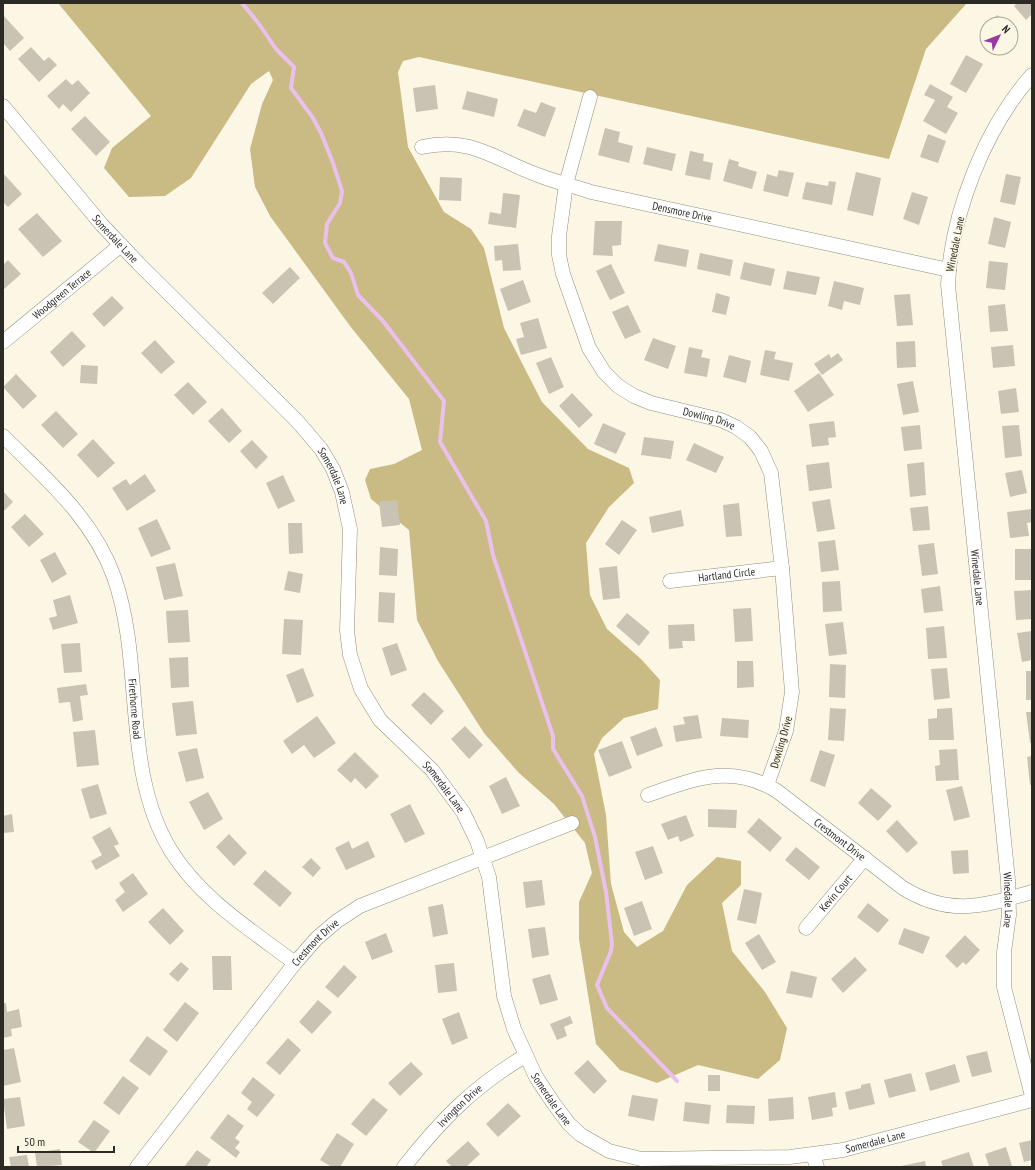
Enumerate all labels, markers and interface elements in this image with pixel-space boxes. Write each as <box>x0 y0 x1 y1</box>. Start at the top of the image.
north arrow <box>979 16 1019 56</box>
text: N <box>999 22 1013 36</box>
street label: Densmore Drive <box>651 199 714 225</box>
street label: Somerdale Lane <box>89 212 142 266</box>
street label: Winedale Lane <box>943 215 967 273</box>
street label: Woodgreen Terrace <box>29 265 94 322</box>
street label: Dowling Drive <box>682 404 738 433</box>
street label: Somerdale Lane <box>315 445 352 506</box>
street label: Winedale Lane <box>968 549 987 607</box>
street label: Hartland Circle <box>697 564 756 585</box>
street label: Firethorne Road <box>125 678 145 740</box>
street label: Dowling Drive <box>767 714 795 770</box>
street label: Somerdale Lane <box>420 758 468 816</box>
street label: Crestmont Drive <box>811 815 869 864</box>
street label: Winedale Lane <box>1000 871 1016 929</box>
street label: Kevin Court <box>816 872 855 914</box>
street label: Crestmont Drive <box>289 915 342 969</box>
street label: Somerdale Lane <box>528 1071 575 1129</box>
street label: Irvington Drive <box>434 1081 485 1130</box>
street label: Somerdale Lane <box>844 1127 907 1156</box>
scale bar <box>18 1128 114 1154</box>
text: 50 m <box>24 1134 45 1149</box>

